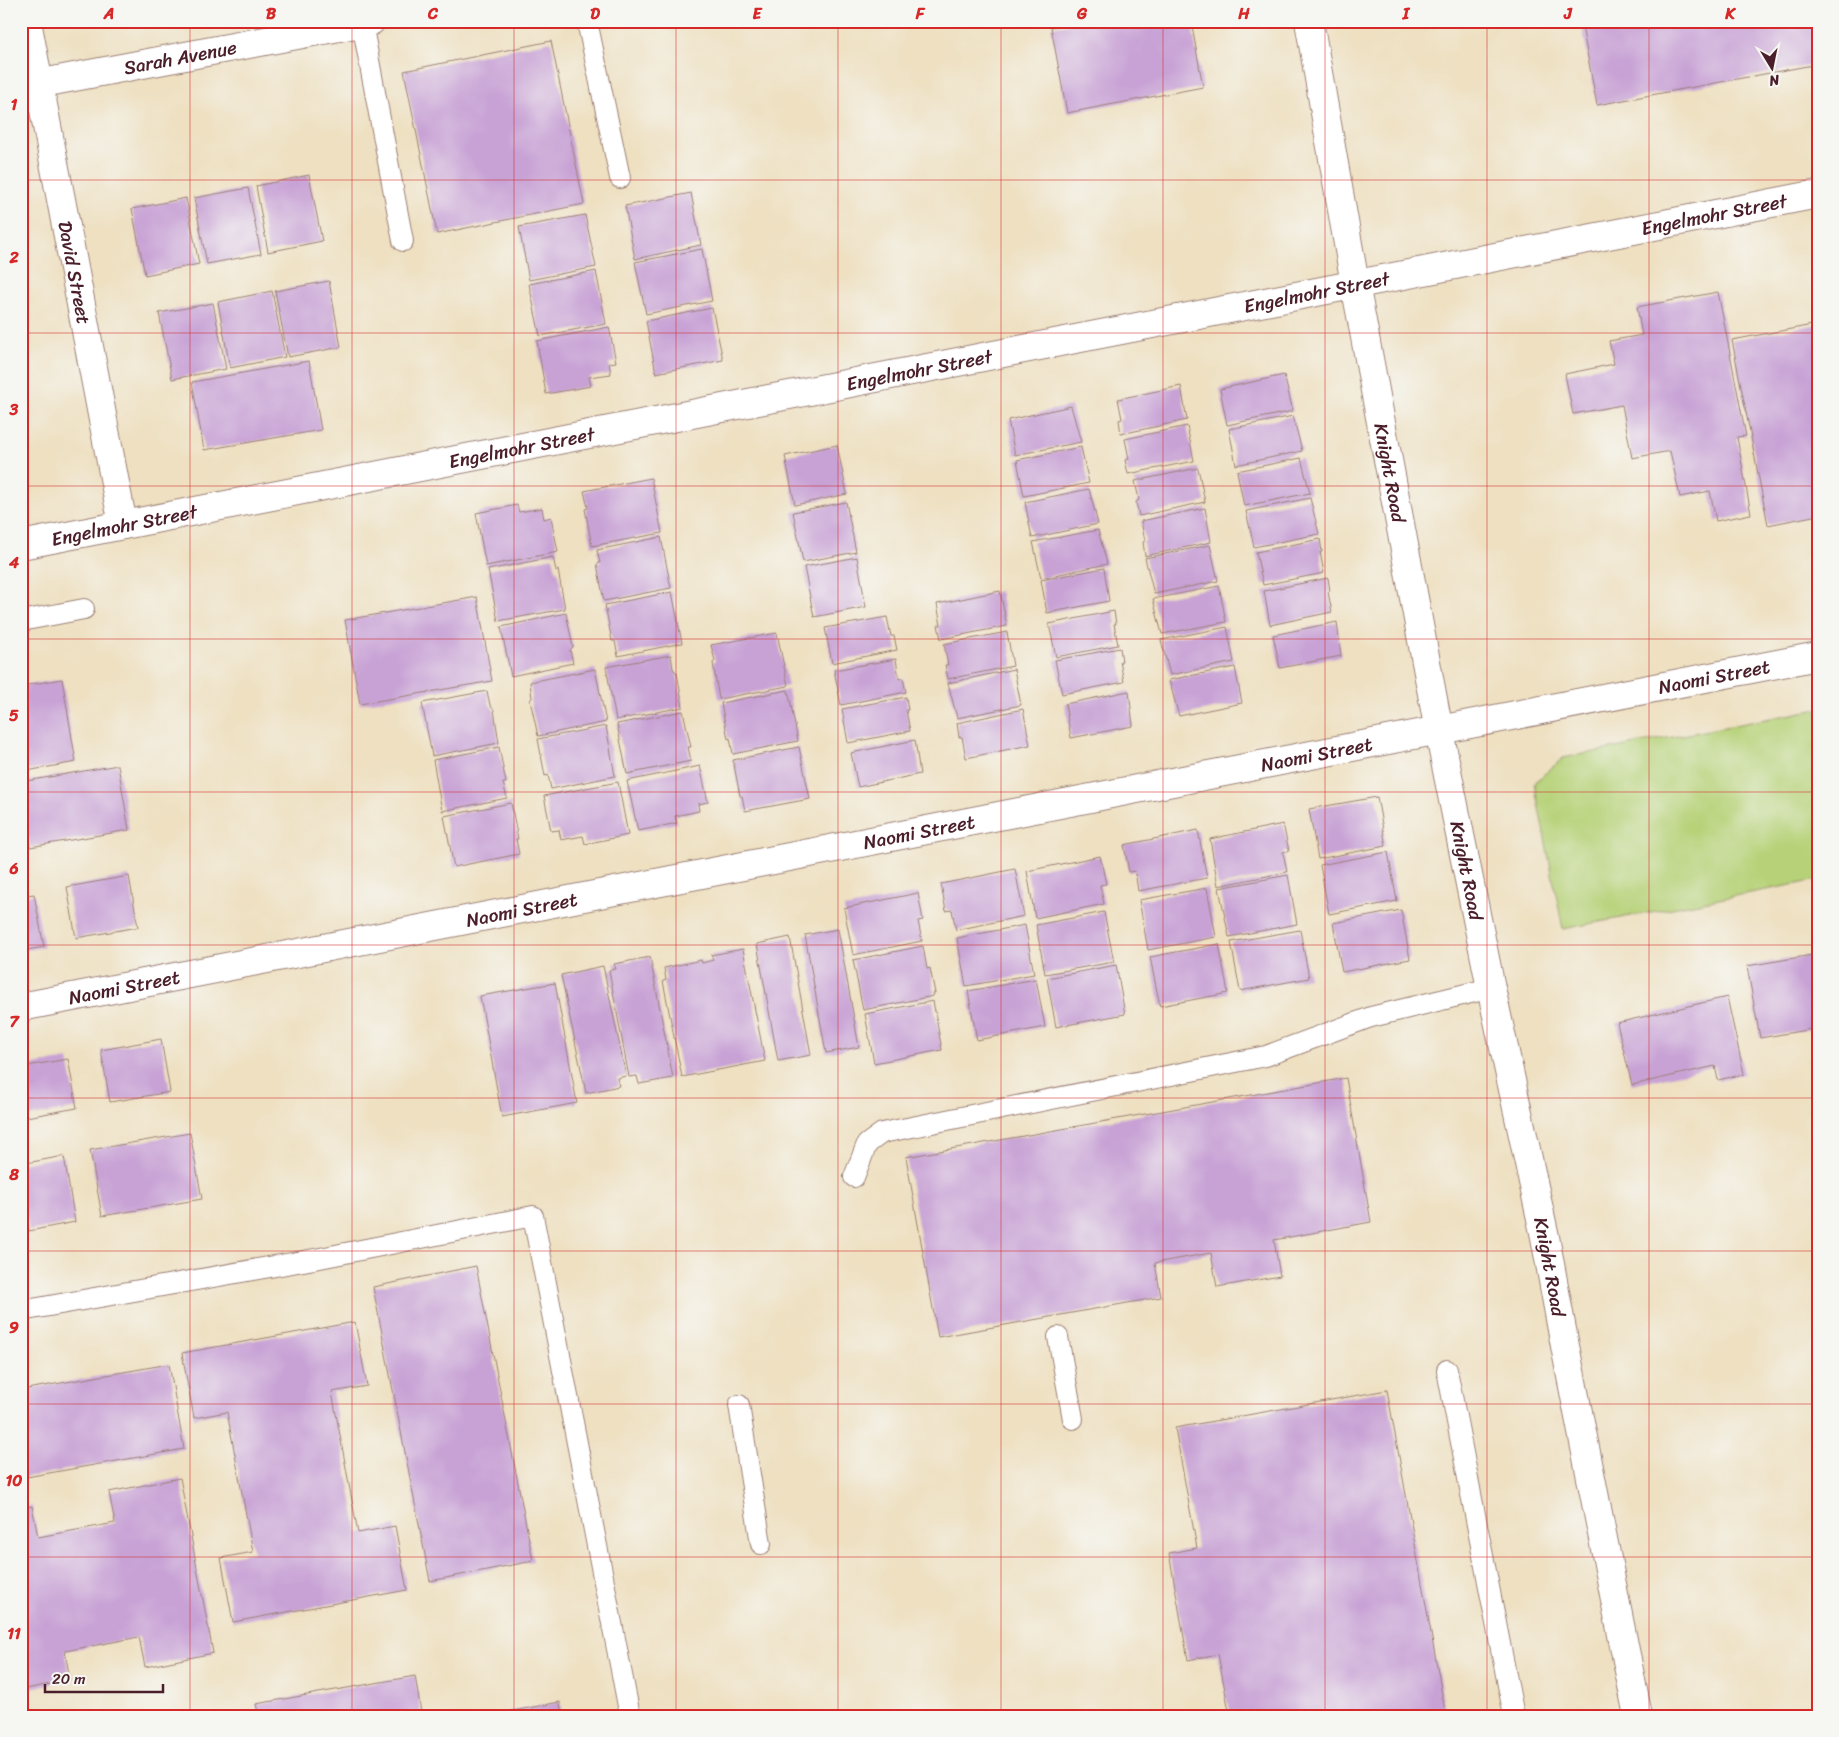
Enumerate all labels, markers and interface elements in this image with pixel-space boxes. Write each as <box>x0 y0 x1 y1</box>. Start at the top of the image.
text: A <box>103 0 114 28</box>
text: B <box>266 0 277 28</box>
text: C <box>427 0 439 28</box>
text: D <box>590 0 600 28</box>
text: E <box>753 0 763 28</box>
text: F <box>915 0 926 28</box>
text: G <box>1076 0 1088 28</box>
text: H <box>1237 0 1250 28</box>
text: I <box>1402 0 1411 28</box>
text: J <box>1563 0 1573 28</box>
text: K <box>1724 0 1736 28</box>
street label: Sarah Avenue <box>121 31 240 84</box>
north arrow <box>1746 42 1796 92</box>
text: N <box>1767 67 1782 94</box>
text: 1 <box>11 90 18 119</box>
street label: Engelmohr Street <box>1638 184 1791 245</box>
street label: David Street <box>48 218 100 327</box>
text: 2 <box>8 243 19 272</box>
street label: Engelmohr Street <box>1241 262 1394 323</box>
street label: Engelmohr Street <box>843 339 996 400</box>
text: 3 <box>9 395 19 424</box>
street label: Engelmohr Street <box>446 417 599 478</box>
street label: Knight Road <box>1364 420 1416 526</box>
street label: Engelmohr Street <box>48 495 201 556</box>
text: 4 <box>8 548 19 577</box>
street label: Naomi Street <box>1655 650 1773 704</box>
text: 5 <box>9 701 19 730</box>
street label: Naomi Street <box>1258 727 1375 781</box>
street label: Naomi Street <box>860 805 978 859</box>
street label: Knight Road <box>1441 818 1493 924</box>
text: 6 <box>8 854 19 883</box>
street label: Naomi Street <box>463 883 580 937</box>
street label: Naomi Street <box>65 960 183 1014</box>
text: 7 <box>9 1007 20 1036</box>
text: 8 <box>8 1160 19 1189</box>
street label: Knight Road <box>1524 1214 1575 1320</box>
text: 9 <box>9 1313 19 1342</box>
text: 10 <box>6 1466 22 1495</box>
text: 11 <box>7 1619 21 1648</box>
scale bar <box>45 1662 162 1694</box>
text: 20 m <box>52 1666 86 1692</box>

